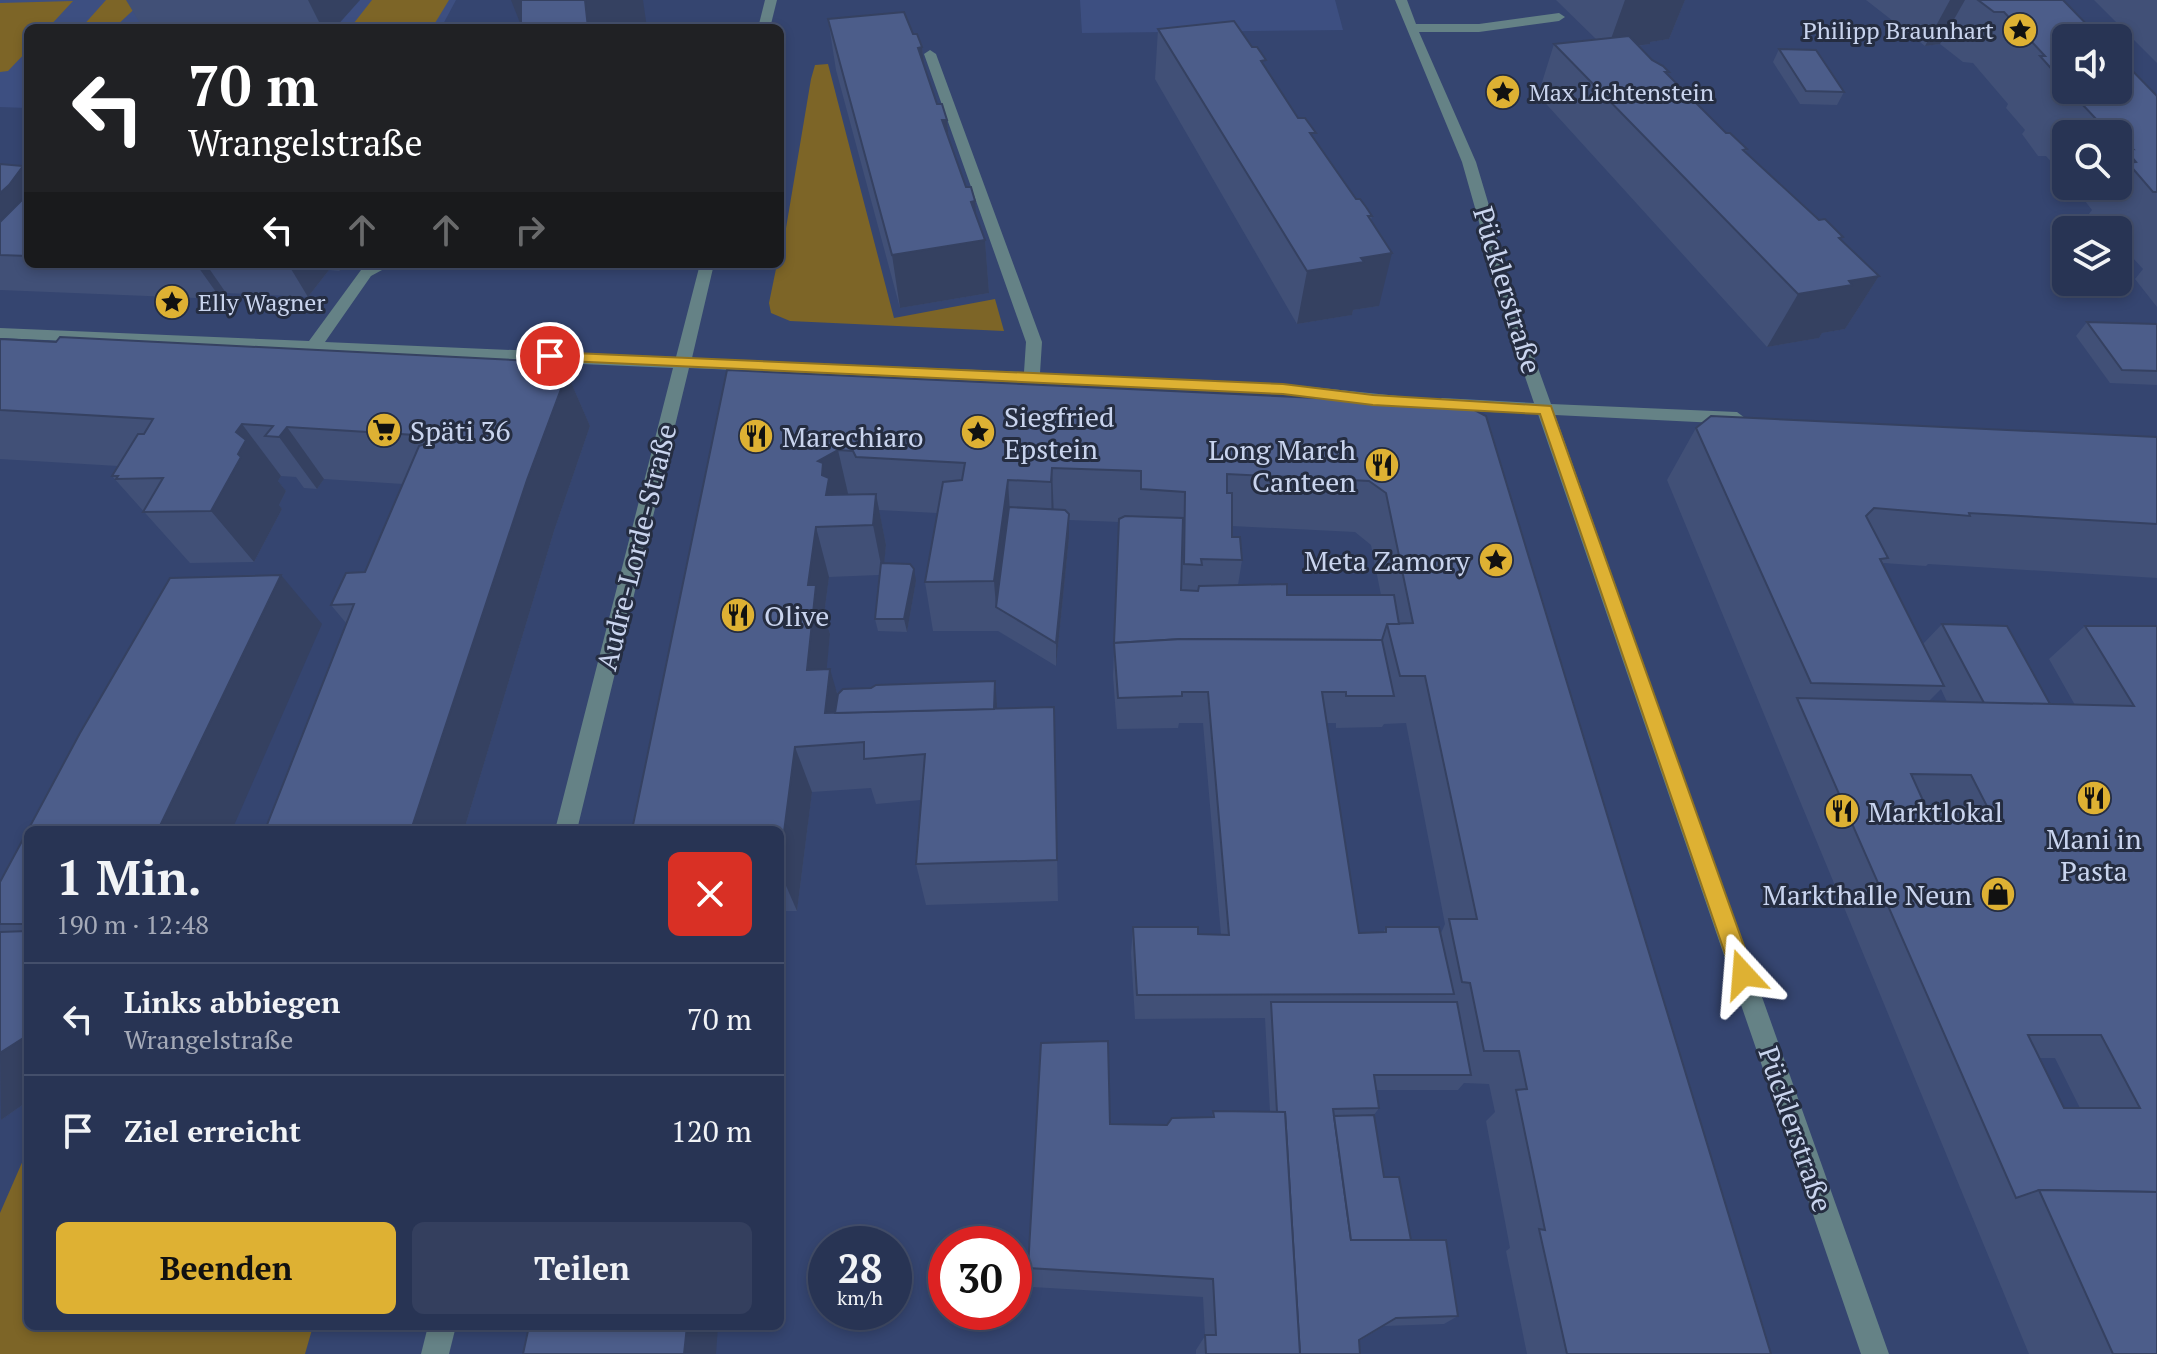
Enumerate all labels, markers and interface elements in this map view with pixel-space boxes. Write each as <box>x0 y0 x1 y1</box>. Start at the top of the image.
place icon: Philipp Braunhart <box>2001 11 2039 49</box>
place label: Philipp Braunhart <box>1802 14 1994 46</box>
map controls <box>2052 24 2132 296</box>
button: sound <box>2052 24 2132 104</box>
text: 70 m <box>188 48 318 122</box>
icon: left <box>56 56 160 160</box>
place icon: Max Lichtenstein <box>1484 73 1522 111</box>
place label: Max Lichtenstein <box>1529 76 1714 108</box>
text: Wrangelstraße <box>188 119 423 166</box>
button: search <box>2052 120 2132 200</box>
street label: Pücklerstraße <box>1465 202 1551 378</box>
icon: left <box>256 208 300 252</box>
icon: ahead <box>340 208 384 252</box>
icon: ahead <box>424 208 468 252</box>
icon: right <box>508 208 552 252</box>
button: layers <box>2052 216 2132 296</box>
place icon: Elly Wagner <box>153 283 191 321</box>
place label: Elly Wagner <box>198 286 326 318</box>
pin <box>516 322 584 390</box>
icon: arrive <box>528 334 572 378</box>
place label: Siegfried Epstein <box>1004 398 1115 467</box>
supermarket icon: Späti 36 <box>365 411 403 449</box>
place label: Späti 36 <box>410 412 511 449</box>
place icon: Siegfried Epstein <box>959 413 997 451</box>
restaurant icon: Marechiaro <box>737 417 775 455</box>
place label: Marechiaro <box>782 418 924 455</box>
street label: Audre-Lorde-Straße <box>587 420 685 674</box>
place label: Long March Canteen <box>1208 431 1356 500</box>
restaurant icon: Long March Canteen <box>1363 446 1401 484</box>
place icon: Meta Zamory <box>1477 541 1515 579</box>
place label: Meta Zamory <box>1304 542 1471 579</box>
restaurant icon: Olive <box>719 596 757 634</box>
place label: Olive <box>764 597 829 634</box>
restaurant icon: Mani in Pasta <box>2075 779 2113 817</box>
restaurant icon: Marktlokal <box>1823 792 1861 830</box>
place label: Marktlokal <box>1868 793 2003 830</box>
place label: Mani in Pasta <box>2046 820 2142 889</box>
text: 1 Min. <box>56 845 202 909</box>
button: close <box>668 852 752 936</box>
shop icon: Markthalle Neun <box>1979 875 2017 913</box>
place label: Markthalle Neun <box>1762 876 1972 913</box>
text: 190 m · 12:48 <box>56 907 209 941</box>
position arrow <box>1701 932 1785 1016</box>
text: Links abbiegen <box>124 982 340 1022</box>
icon: left <box>56 997 100 1041</box>
text: 70 m <box>687 999 752 1039</box>
text: Wrangelstraße <box>124 1022 293 1056</box>
street label: Pücklerstraße <box>1750 1041 1842 1217</box>
icon: arrive <box>56 1109 100 1153</box>
text: Ziel erreicht <box>124 1111 301 1151</box>
text: 120 m <box>671 1111 752 1151</box>
button: Beenden <box>56 1222 396 1314</box>
button: Teilen <box>412 1222 752 1314</box>
speed limit sign: 30 <box>928 1226 1032 1330</box>
text: 28 <box>837 1241 883 1294</box>
text: km/h <box>837 1284 883 1311</box>

